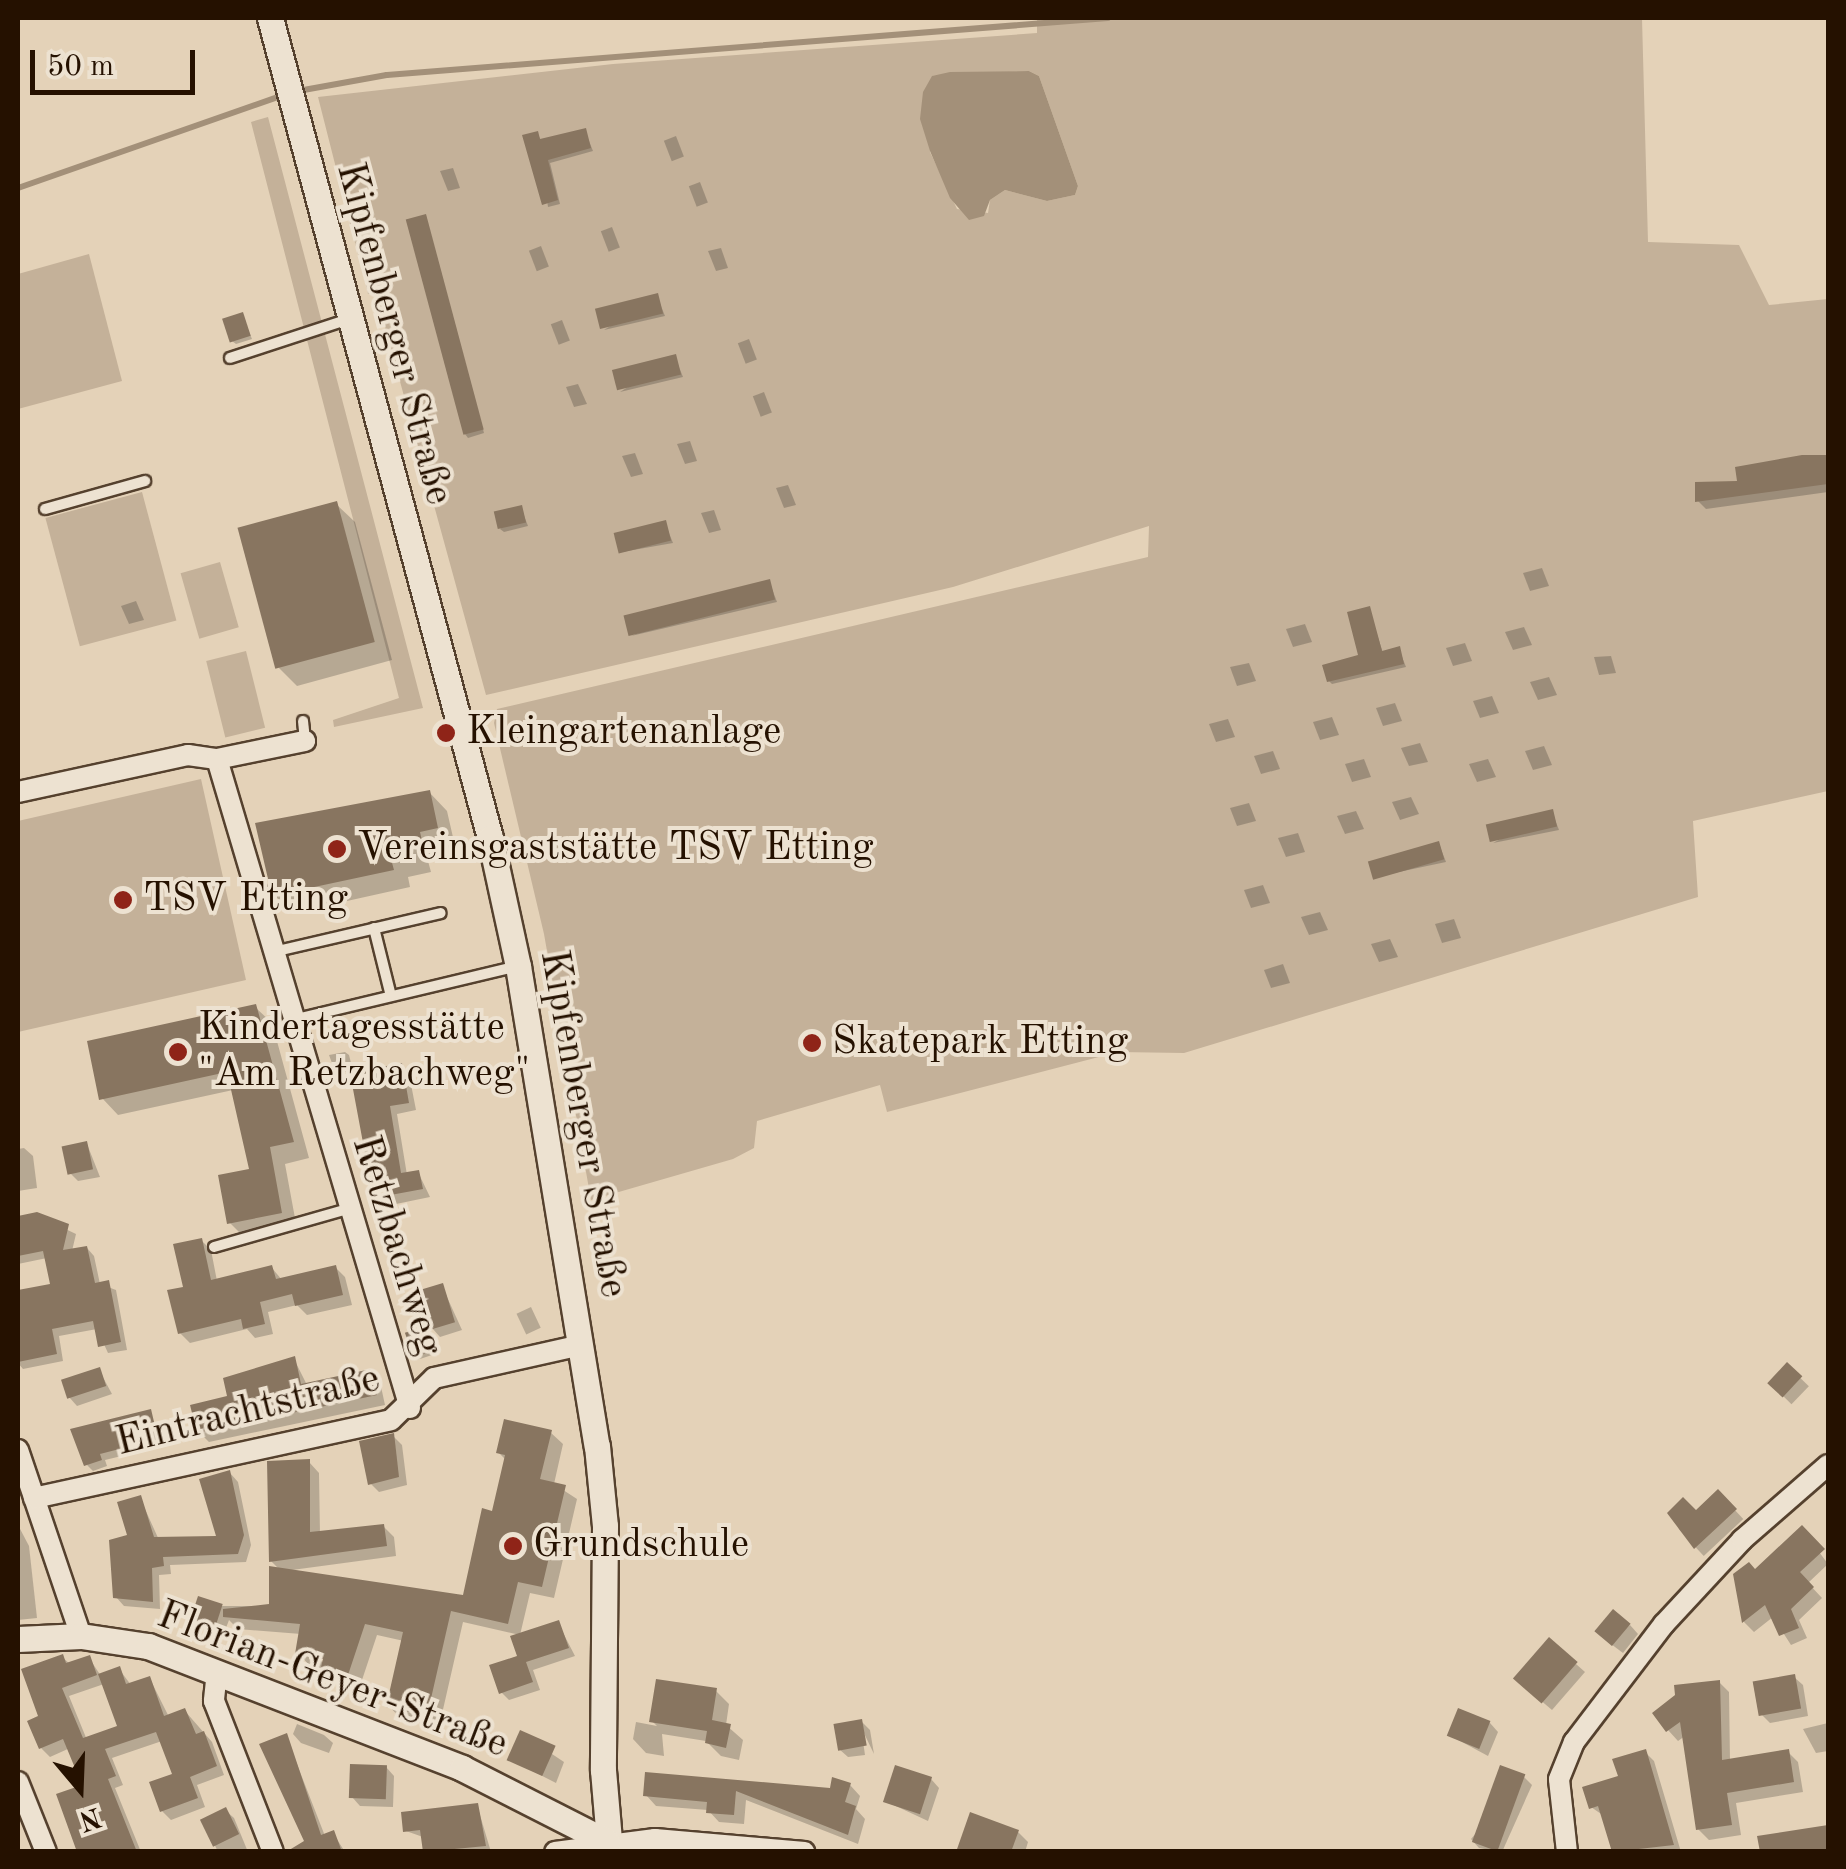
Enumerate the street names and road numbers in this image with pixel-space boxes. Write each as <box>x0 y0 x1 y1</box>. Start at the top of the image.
street label: Kipfenberger Straße <box>324 158 462 510</box>
street label: Kipfenberger Straße <box>528 946 636 1302</box>
street label: Retzbachweg <box>340 1130 452 1362</box>
street label: Eintrachtstraße <box>111 1356 385 1468</box>
street label: Florian-Geyer-Straße <box>150 1592 514 1770</box>

